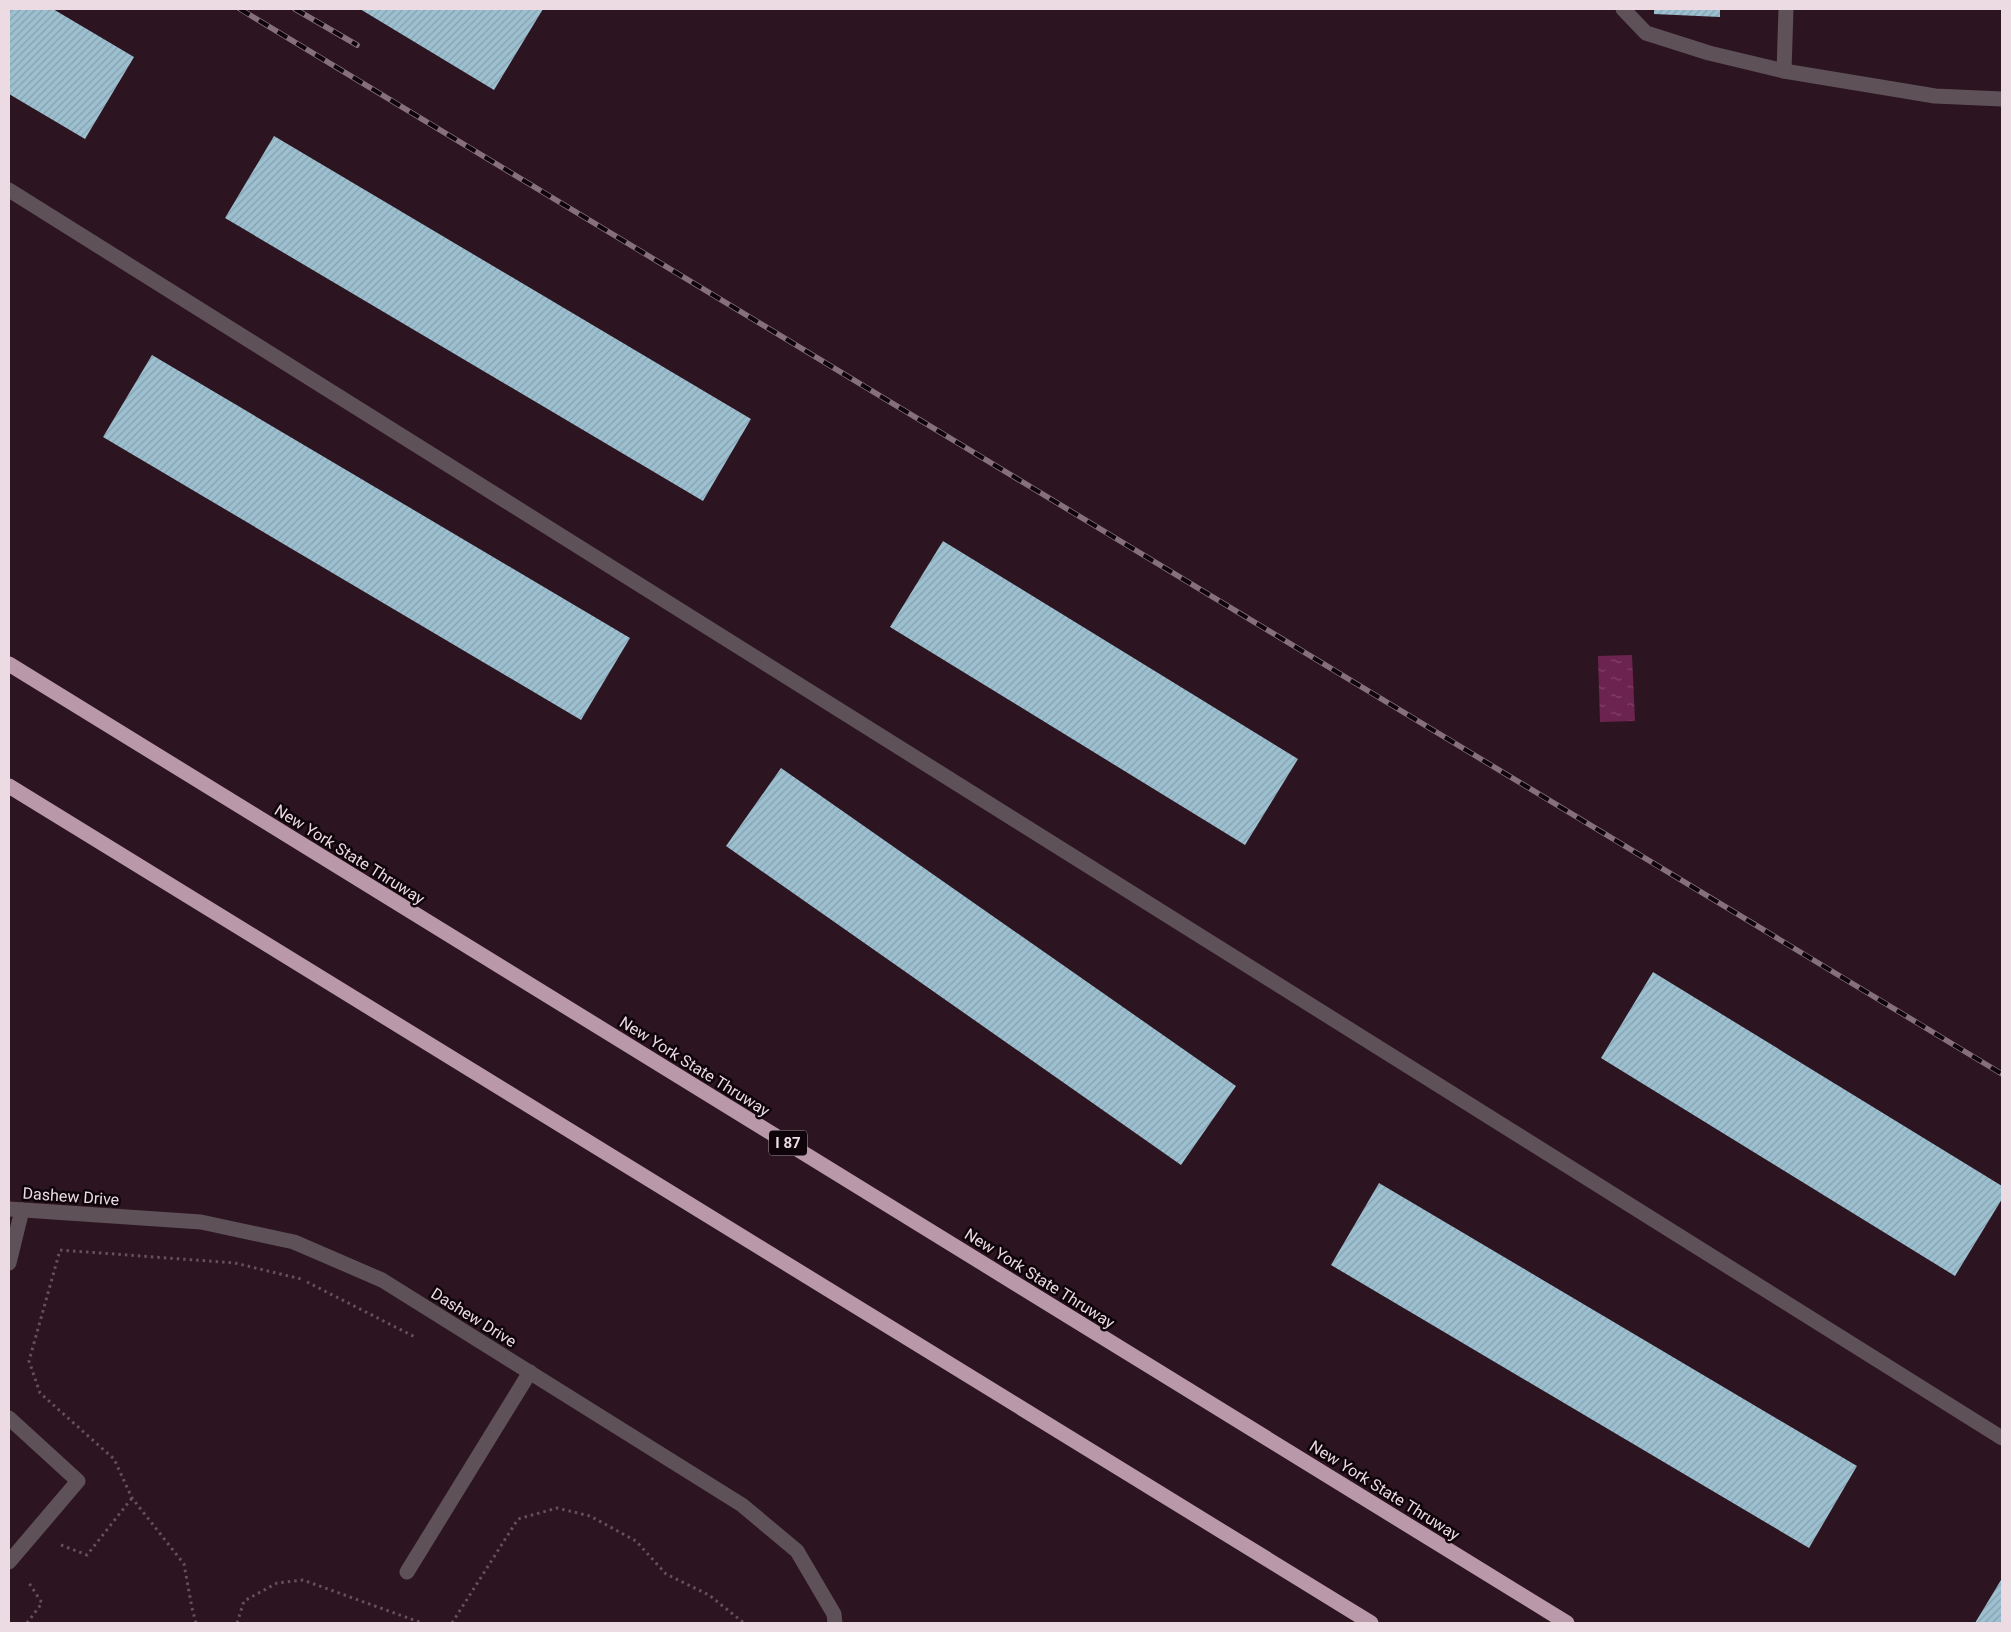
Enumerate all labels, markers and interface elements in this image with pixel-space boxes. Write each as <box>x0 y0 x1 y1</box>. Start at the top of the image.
street label: New York State Thruway <box>271 800 429 909</box>
street label: New York State Thruway <box>616 1012 774 1121</box>
road number: I 87 <box>769 1130 807 1156</box>
street label: Dashew Drive <box>22 1184 120 1209</box>
street label: New York State Thruway <box>961 1224 1119 1333</box>
street label: Dashew Drive <box>428 1284 520 1351</box>
street label: New York State Thruway <box>1306 1436 1464 1545</box>

